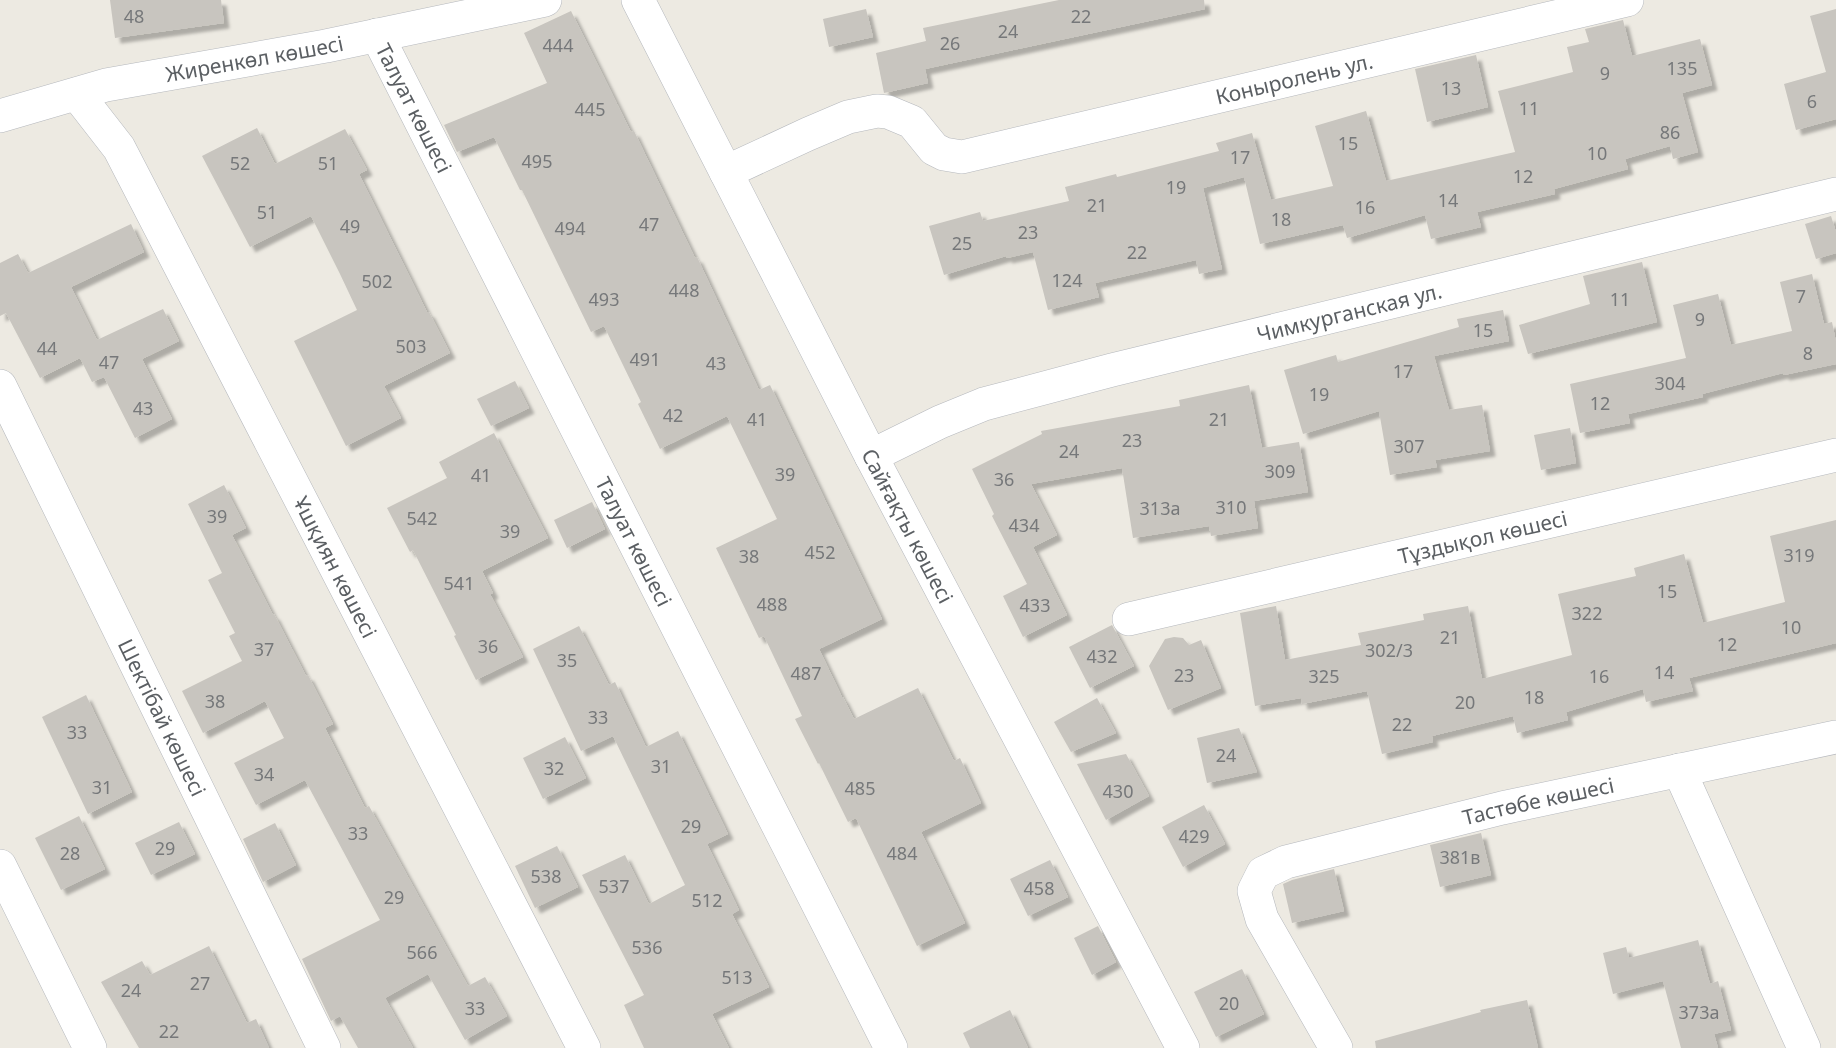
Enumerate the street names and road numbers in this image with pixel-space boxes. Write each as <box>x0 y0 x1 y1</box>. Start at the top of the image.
street label: Жиренкөл көшесі <box>163 29 346 88</box>
street label: Талуат көшесі <box>370 39 459 178</box>
street label: Коныролень ул. <box>1213 47 1376 111</box>
street label: Чимкурганская ул. <box>1254 276 1445 348</box>
street label: Сайғақты көшесі <box>856 444 960 608</box>
street label: Талуат көшесі <box>589 472 679 611</box>
street label: Ұшқиян көшесі <box>287 491 384 642</box>
street label: Тұздықол көшесі <box>1395 504 1570 570</box>
street label: Шектібай көшесі <box>112 634 213 801</box>
street label: Тастөбе көшесі <box>1459 771 1617 831</box>

